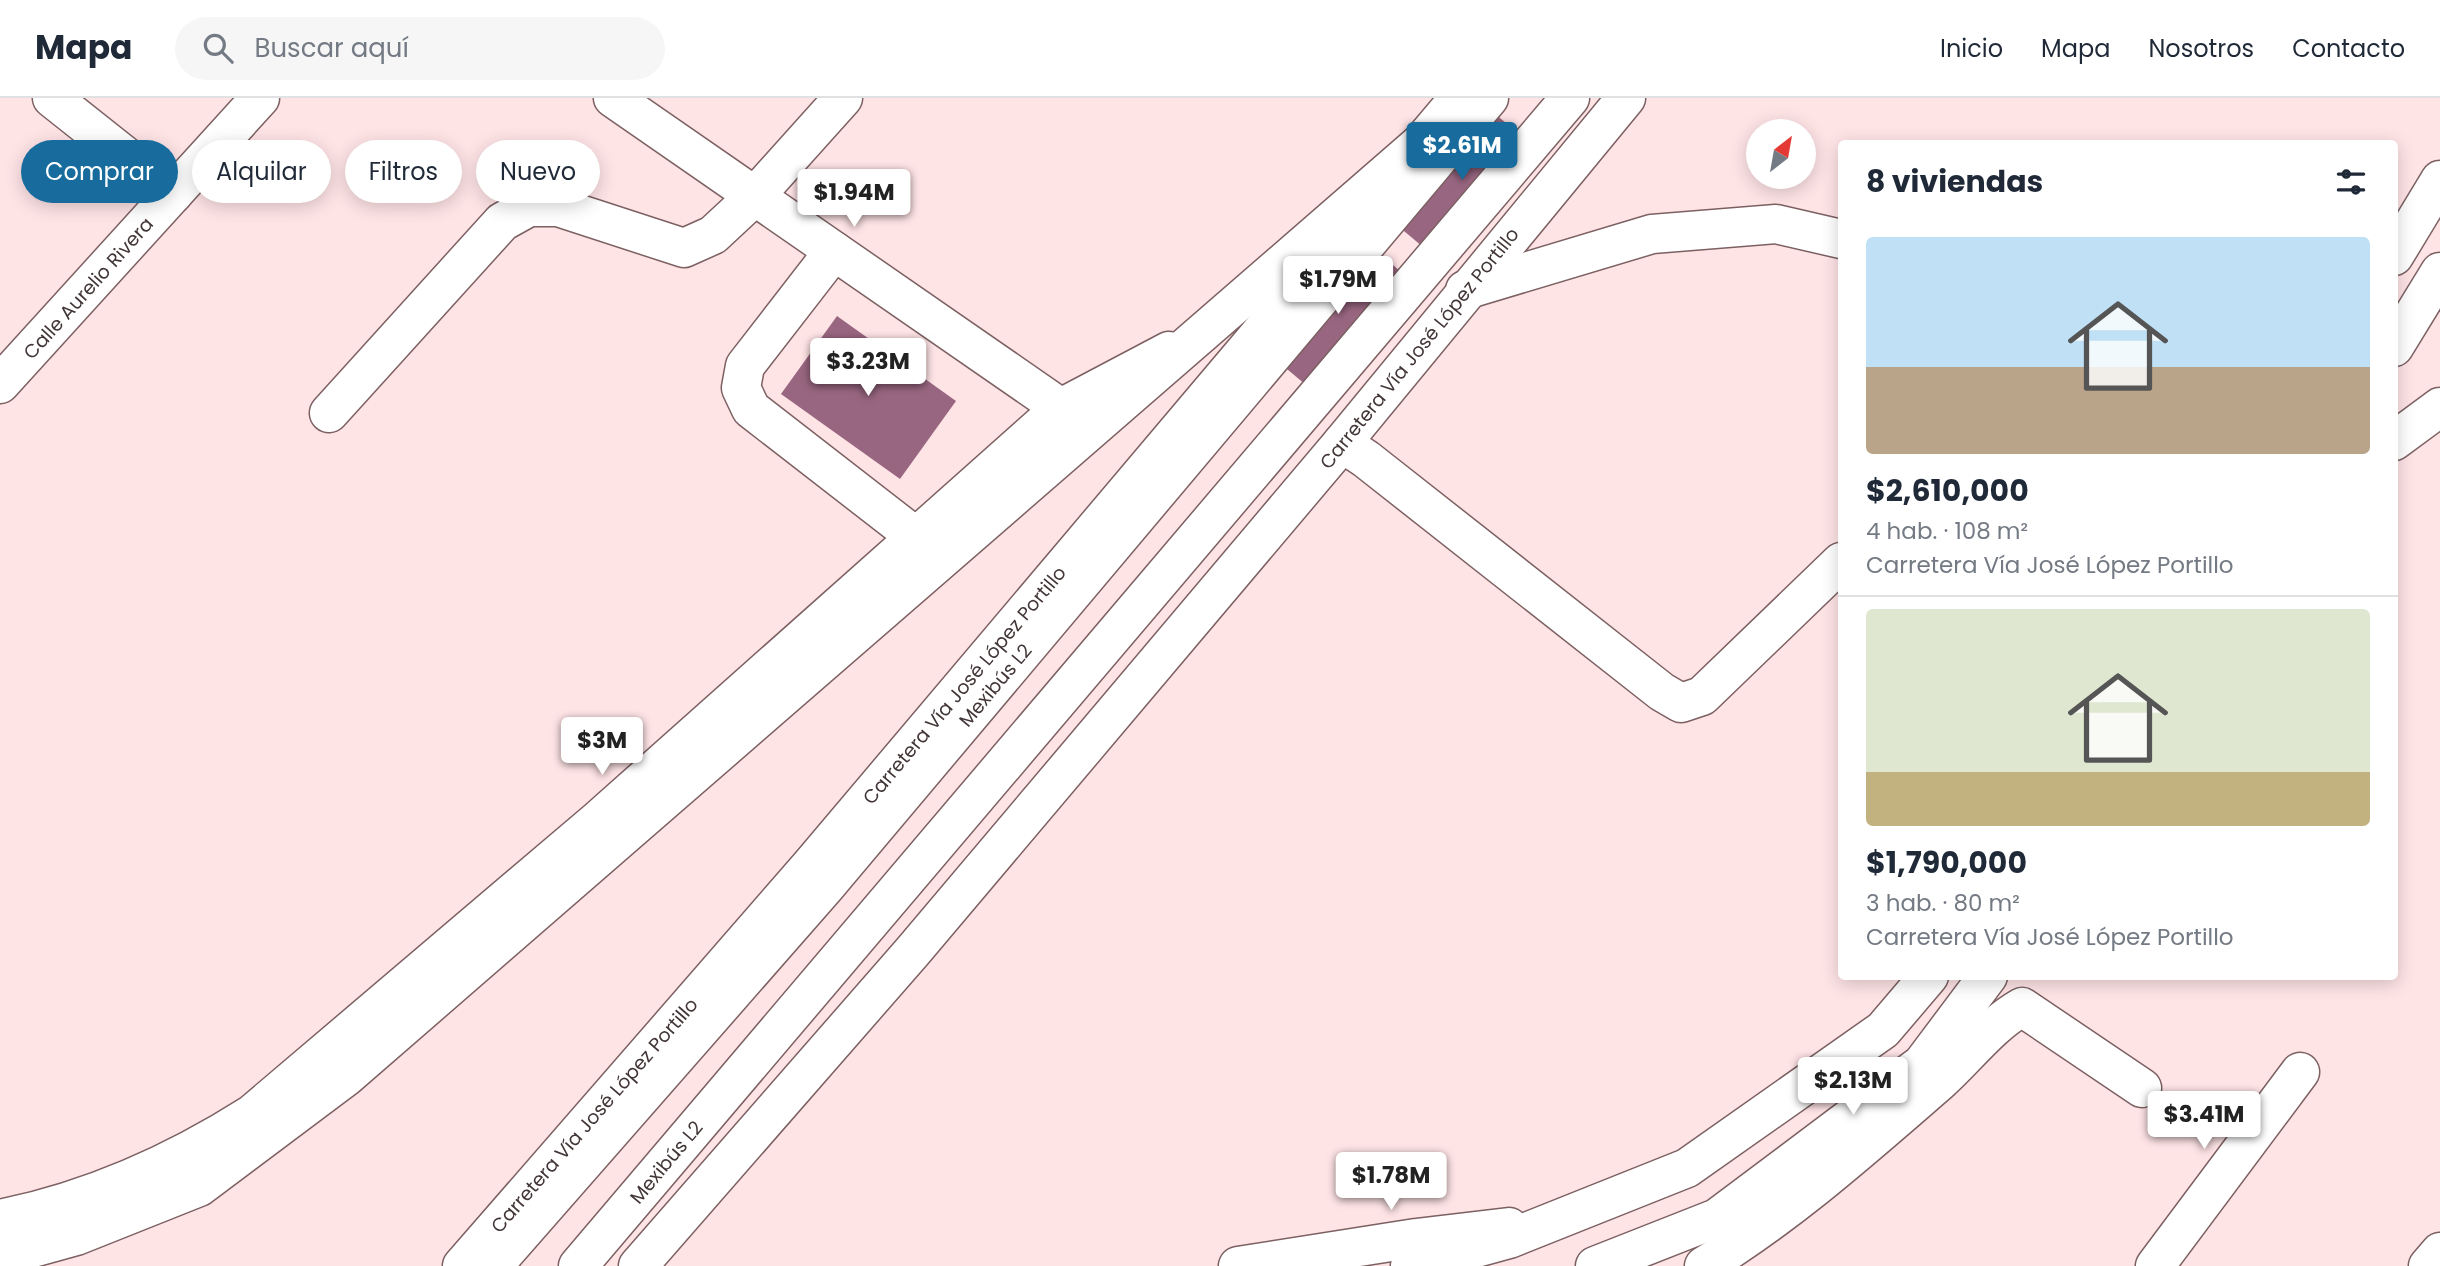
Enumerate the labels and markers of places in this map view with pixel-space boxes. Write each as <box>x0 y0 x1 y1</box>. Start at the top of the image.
pin: $2.61M <box>1405 122 1519 182</box>
pin: $1.94M <box>797 170 911 229</box>
pin: $1.79M <box>1281 256 1395 316</box>
pin: $3.23M <box>811 338 925 398</box>
pin: $3M <box>568 718 636 777</box>
pin: $2.13M <box>1796 1058 1910 1117</box>
pin: $3.41M <box>2147 1091 2261 1151</box>
pin: $1.78M <box>1334 1152 1448 1212</box>

